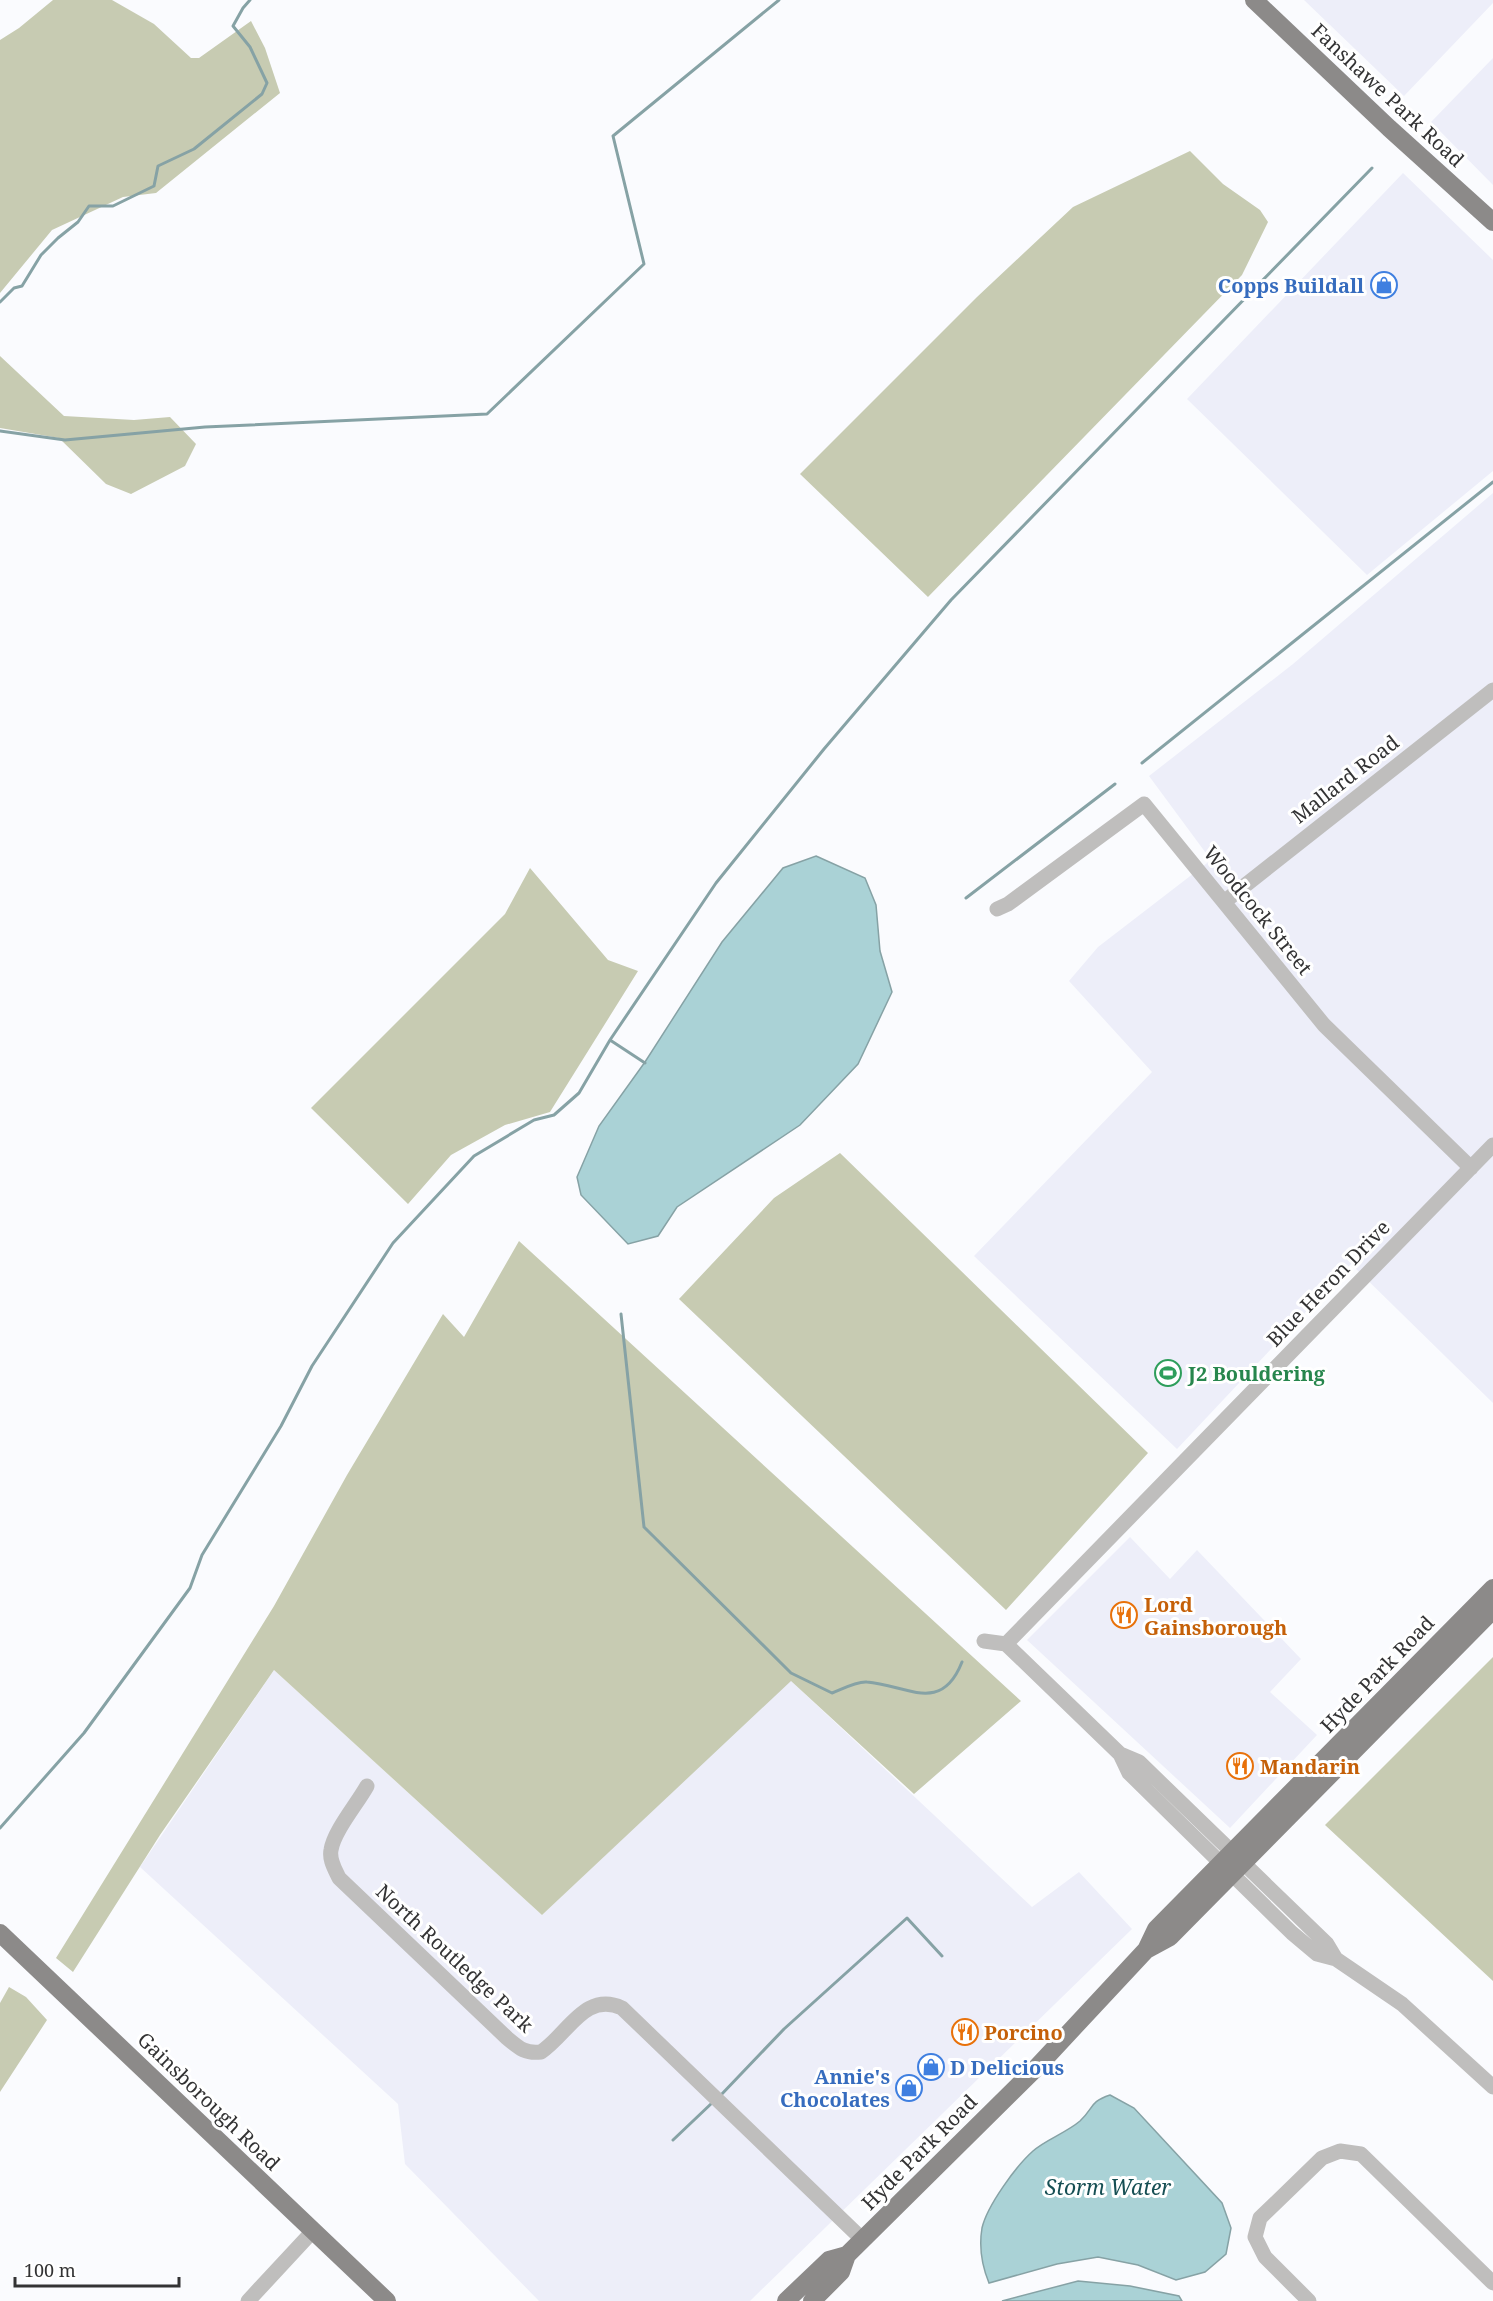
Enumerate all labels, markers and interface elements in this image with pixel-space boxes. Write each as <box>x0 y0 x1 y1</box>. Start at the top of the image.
street label: Fanshawe Park Road <box>1306 17 1470 173</box>
shop icon: Copps Buildall <box>1369 270 1399 300</box>
place label: Copps Buildall <box>1218 272 1364 299</box>
street label: Mallard Road <box>1286 729 1404 829</box>
street label: Woodcock Street <box>1197 840 1319 980</box>
street label: Blue Heron Drive <box>1261 1214 1395 1352</box>
sports icon: J2 Bouldering <box>1153 1358 1183 1388</box>
place label: J2 Bouldering <box>1187 1360 1326 1387</box>
place label: Lord Gainsborough <box>1144 1591 1287 1641</box>
restaurant icon: Lord Gainsborough <box>1109 1600 1139 1630</box>
street label: Hyde Park Road <box>1314 1610 1440 1738</box>
restaurant icon: Mandarin <box>1225 1751 1255 1781</box>
place label: Mandarin <box>1260 1753 1360 1780</box>
street label: North Routledge Park <box>371 1878 540 2038</box>
restaurant icon: Porcino <box>950 2017 980 2047</box>
place label: Porcino <box>984 2019 1063 2046</box>
street label: Gainsborough Road <box>132 2026 286 2176</box>
shop icon: D Delicious <box>916 2052 946 2082</box>
place label: D Delicious <box>950 2054 1064 2081</box>
place label: Annie's Chocolates <box>780 2063 890 2113</box>
shop icon: Annie's Chocolates <box>894 2073 924 2103</box>
street label: Hyde Park Road <box>855 2088 983 2216</box>
water label: Storm Water <box>1045 2173 1171 2201</box>
scale bar <box>15 2250 178 2288</box>
text: 100 m <box>24 2258 76 2282</box>

